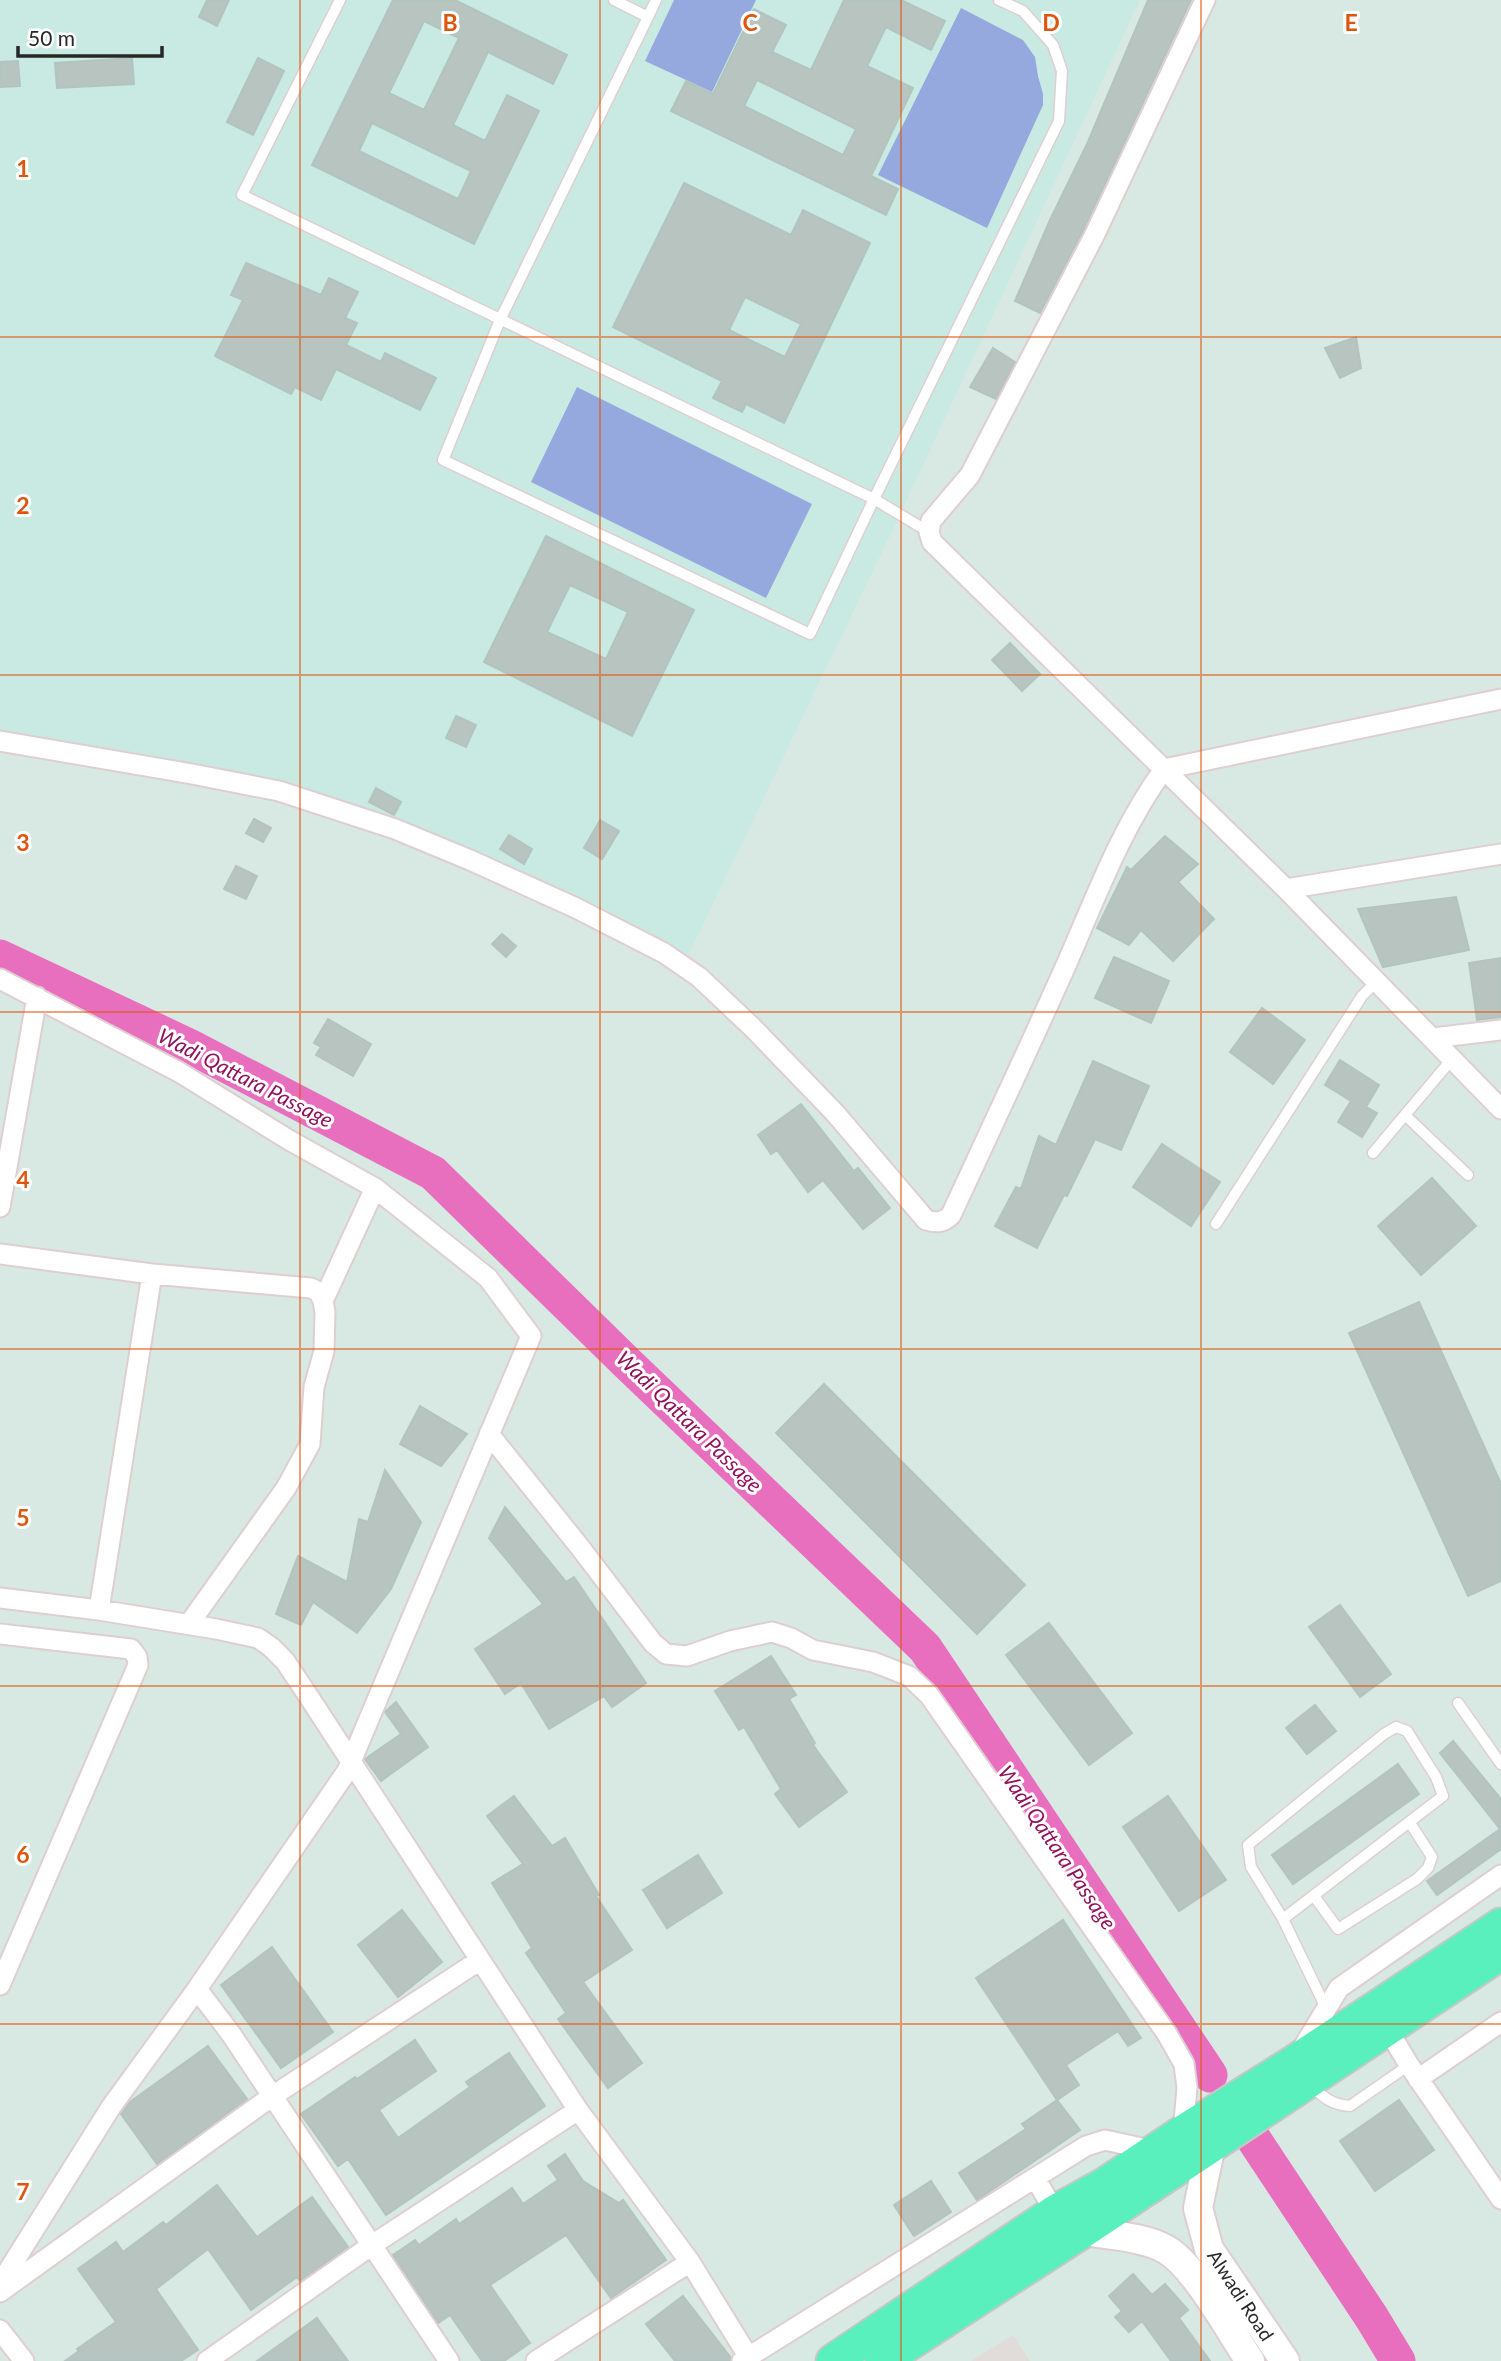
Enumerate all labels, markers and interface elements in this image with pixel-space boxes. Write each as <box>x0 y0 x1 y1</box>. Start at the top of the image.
text: B <box>442 8 458 36</box>
text: C <box>742 8 758 36</box>
text: D <box>1042 8 1060 36</box>
text: E <box>1344 8 1358 36</box>
scale bar <box>18 14 161 58</box>
text: 50 m <box>28 25 75 50</box>
text: 1 <box>16 154 30 182</box>
text: 2 <box>16 491 30 519</box>
text: 3 <box>16 828 30 856</box>
water label: Wadi Qattara Passage <box>155 1022 337 1132</box>
text: 4 <box>16 1165 30 1193</box>
water label: Wadi Qattara Passage <box>612 1345 768 1497</box>
text: 5 <box>16 1503 30 1531</box>
water label: Wadi Qattara Passage <box>994 1760 1122 1934</box>
text: 6 <box>16 1840 30 1868</box>
text: 7 <box>16 2177 30 2205</box>
street label: Alwadi Road <box>1203 2245 1279 2345</box>

